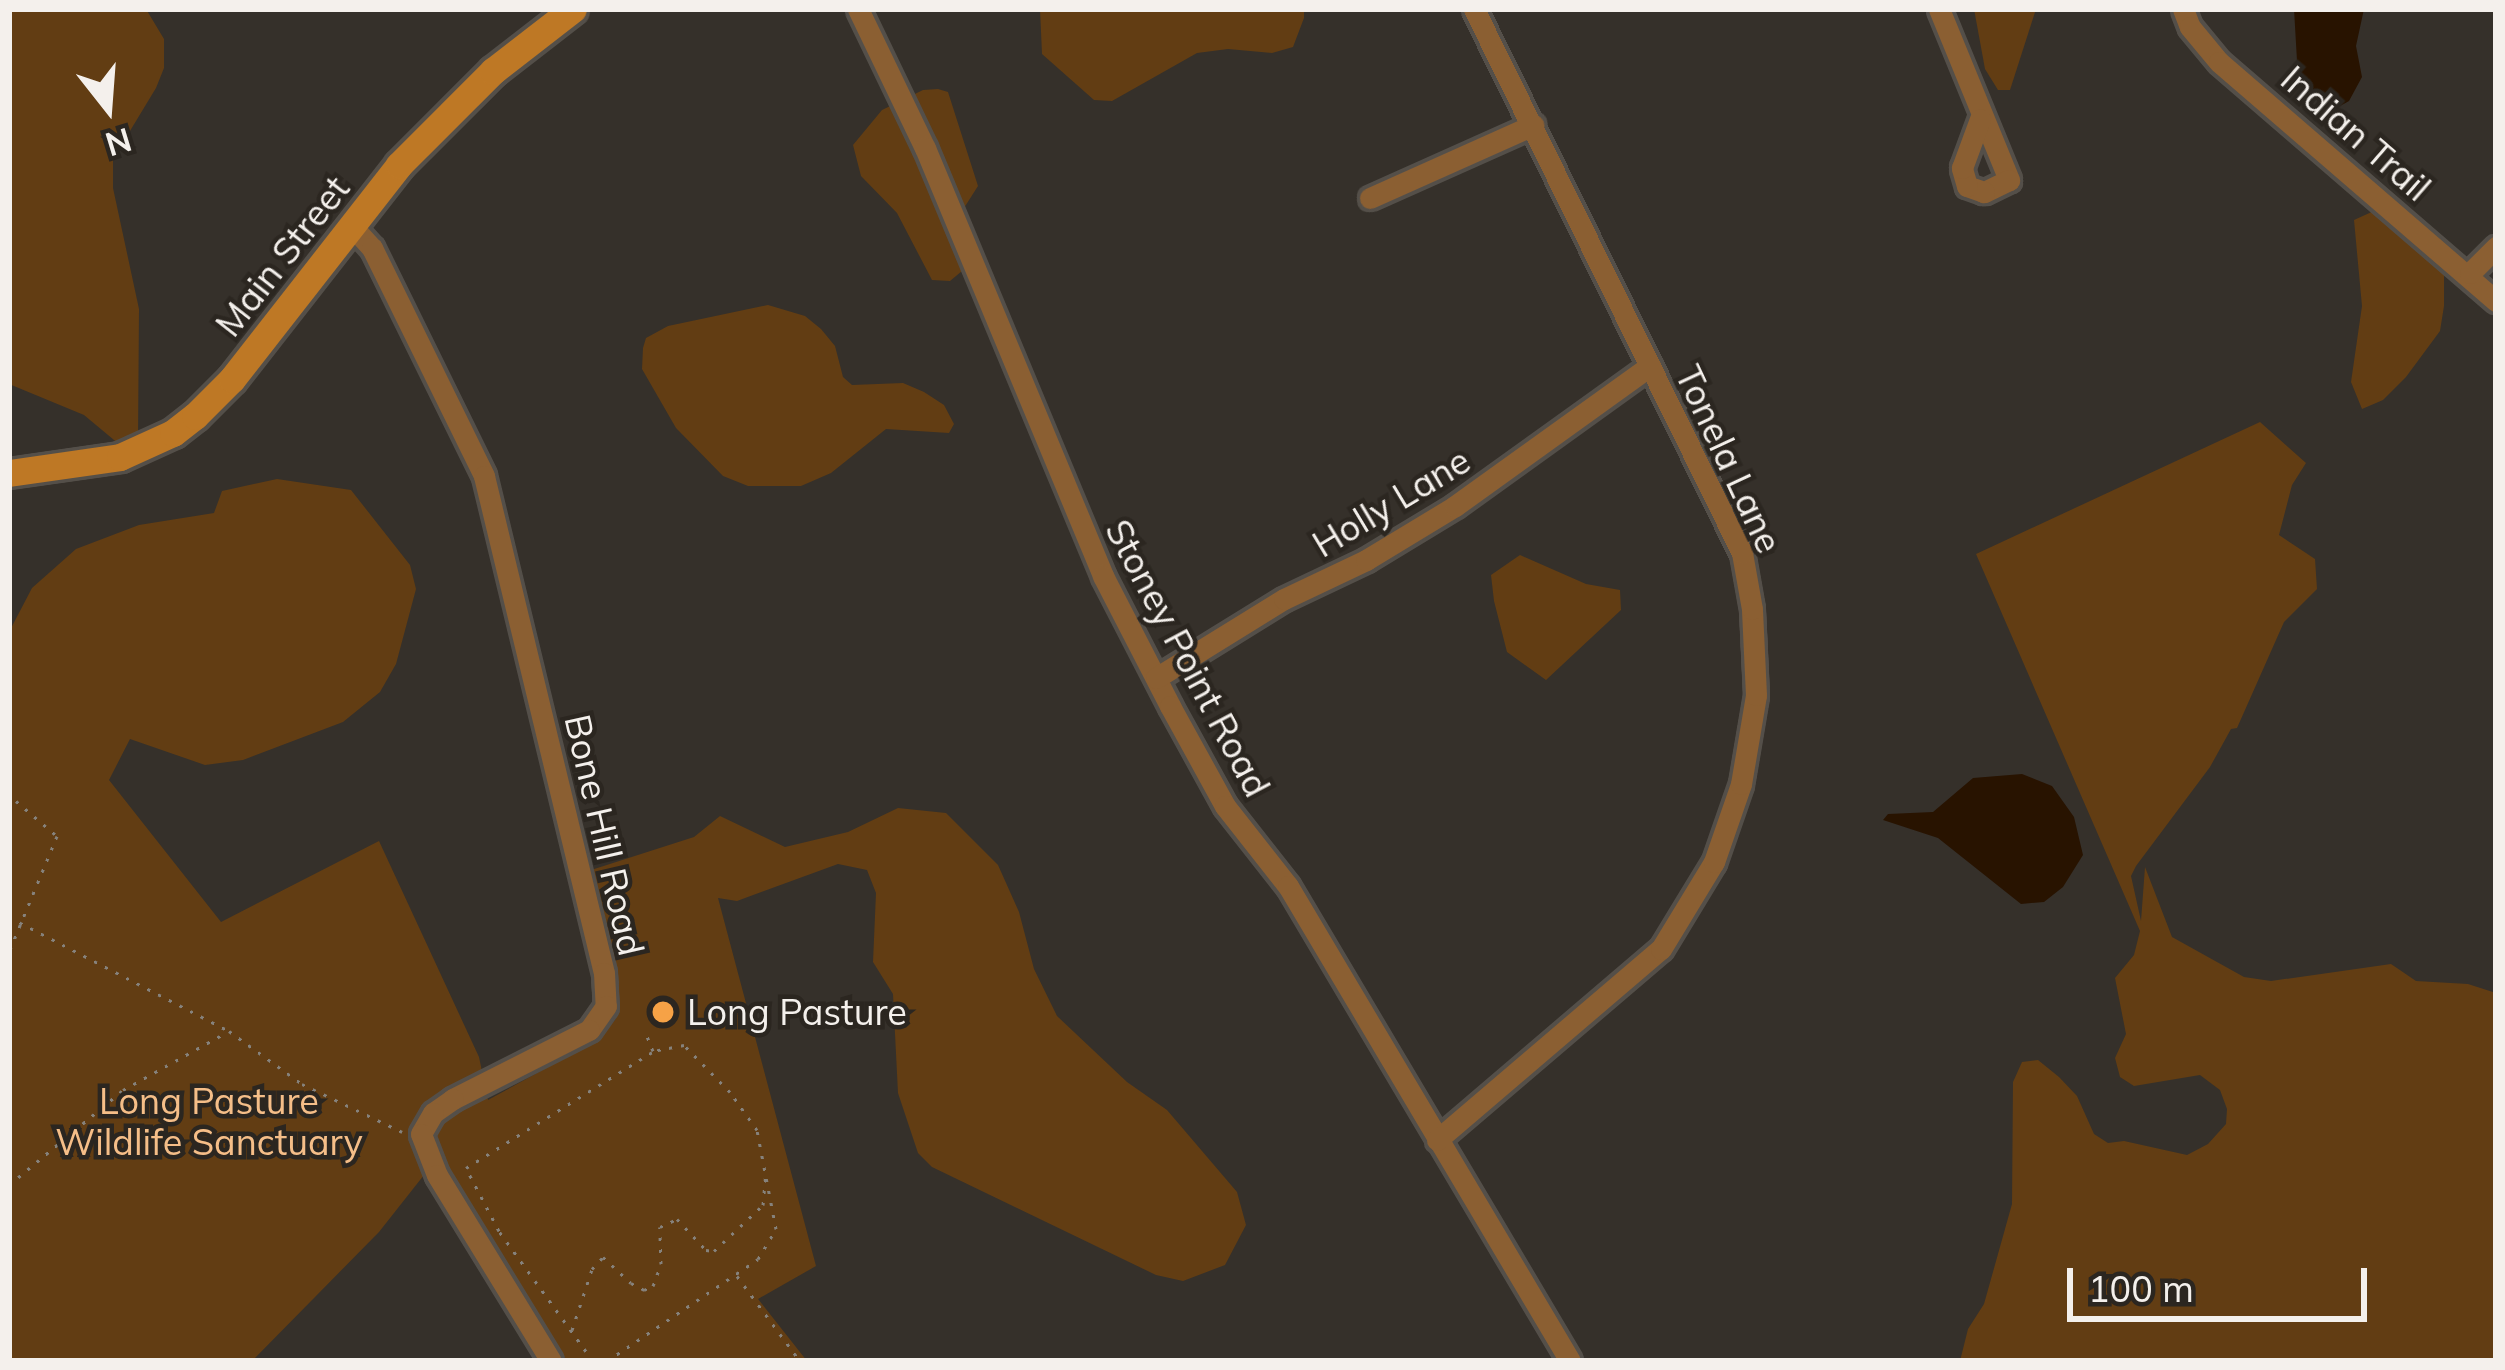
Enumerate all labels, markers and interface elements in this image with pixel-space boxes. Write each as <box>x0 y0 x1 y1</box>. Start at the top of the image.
north arrow <box>48 48 168 168</box>
street label: Indian Trail <box>2273 57 2439 209</box>
text: N <box>101 120 137 166</box>
street label: Main Street <box>206 167 358 345</box>
street label: Tonela Lane <box>1667 358 1791 560</box>
street label: Holly Lane <box>1305 438 1477 566</box>
street label: Stoney Point Road <box>1097 512 1279 804</box>
street label: Bone Hill Road <box>556 710 654 960</box>
place label: Long Pasture <box>687 990 907 1034</box>
marker: Long Pasture <box>650 999 676 1025</box>
park label: Long Pasture Wildlife Sanctuary <box>55 1078 363 1163</box>
scale bar <box>2073 1244 2373 1318</box>
text: 100 m <box>2088 1266 2194 1311</box>

